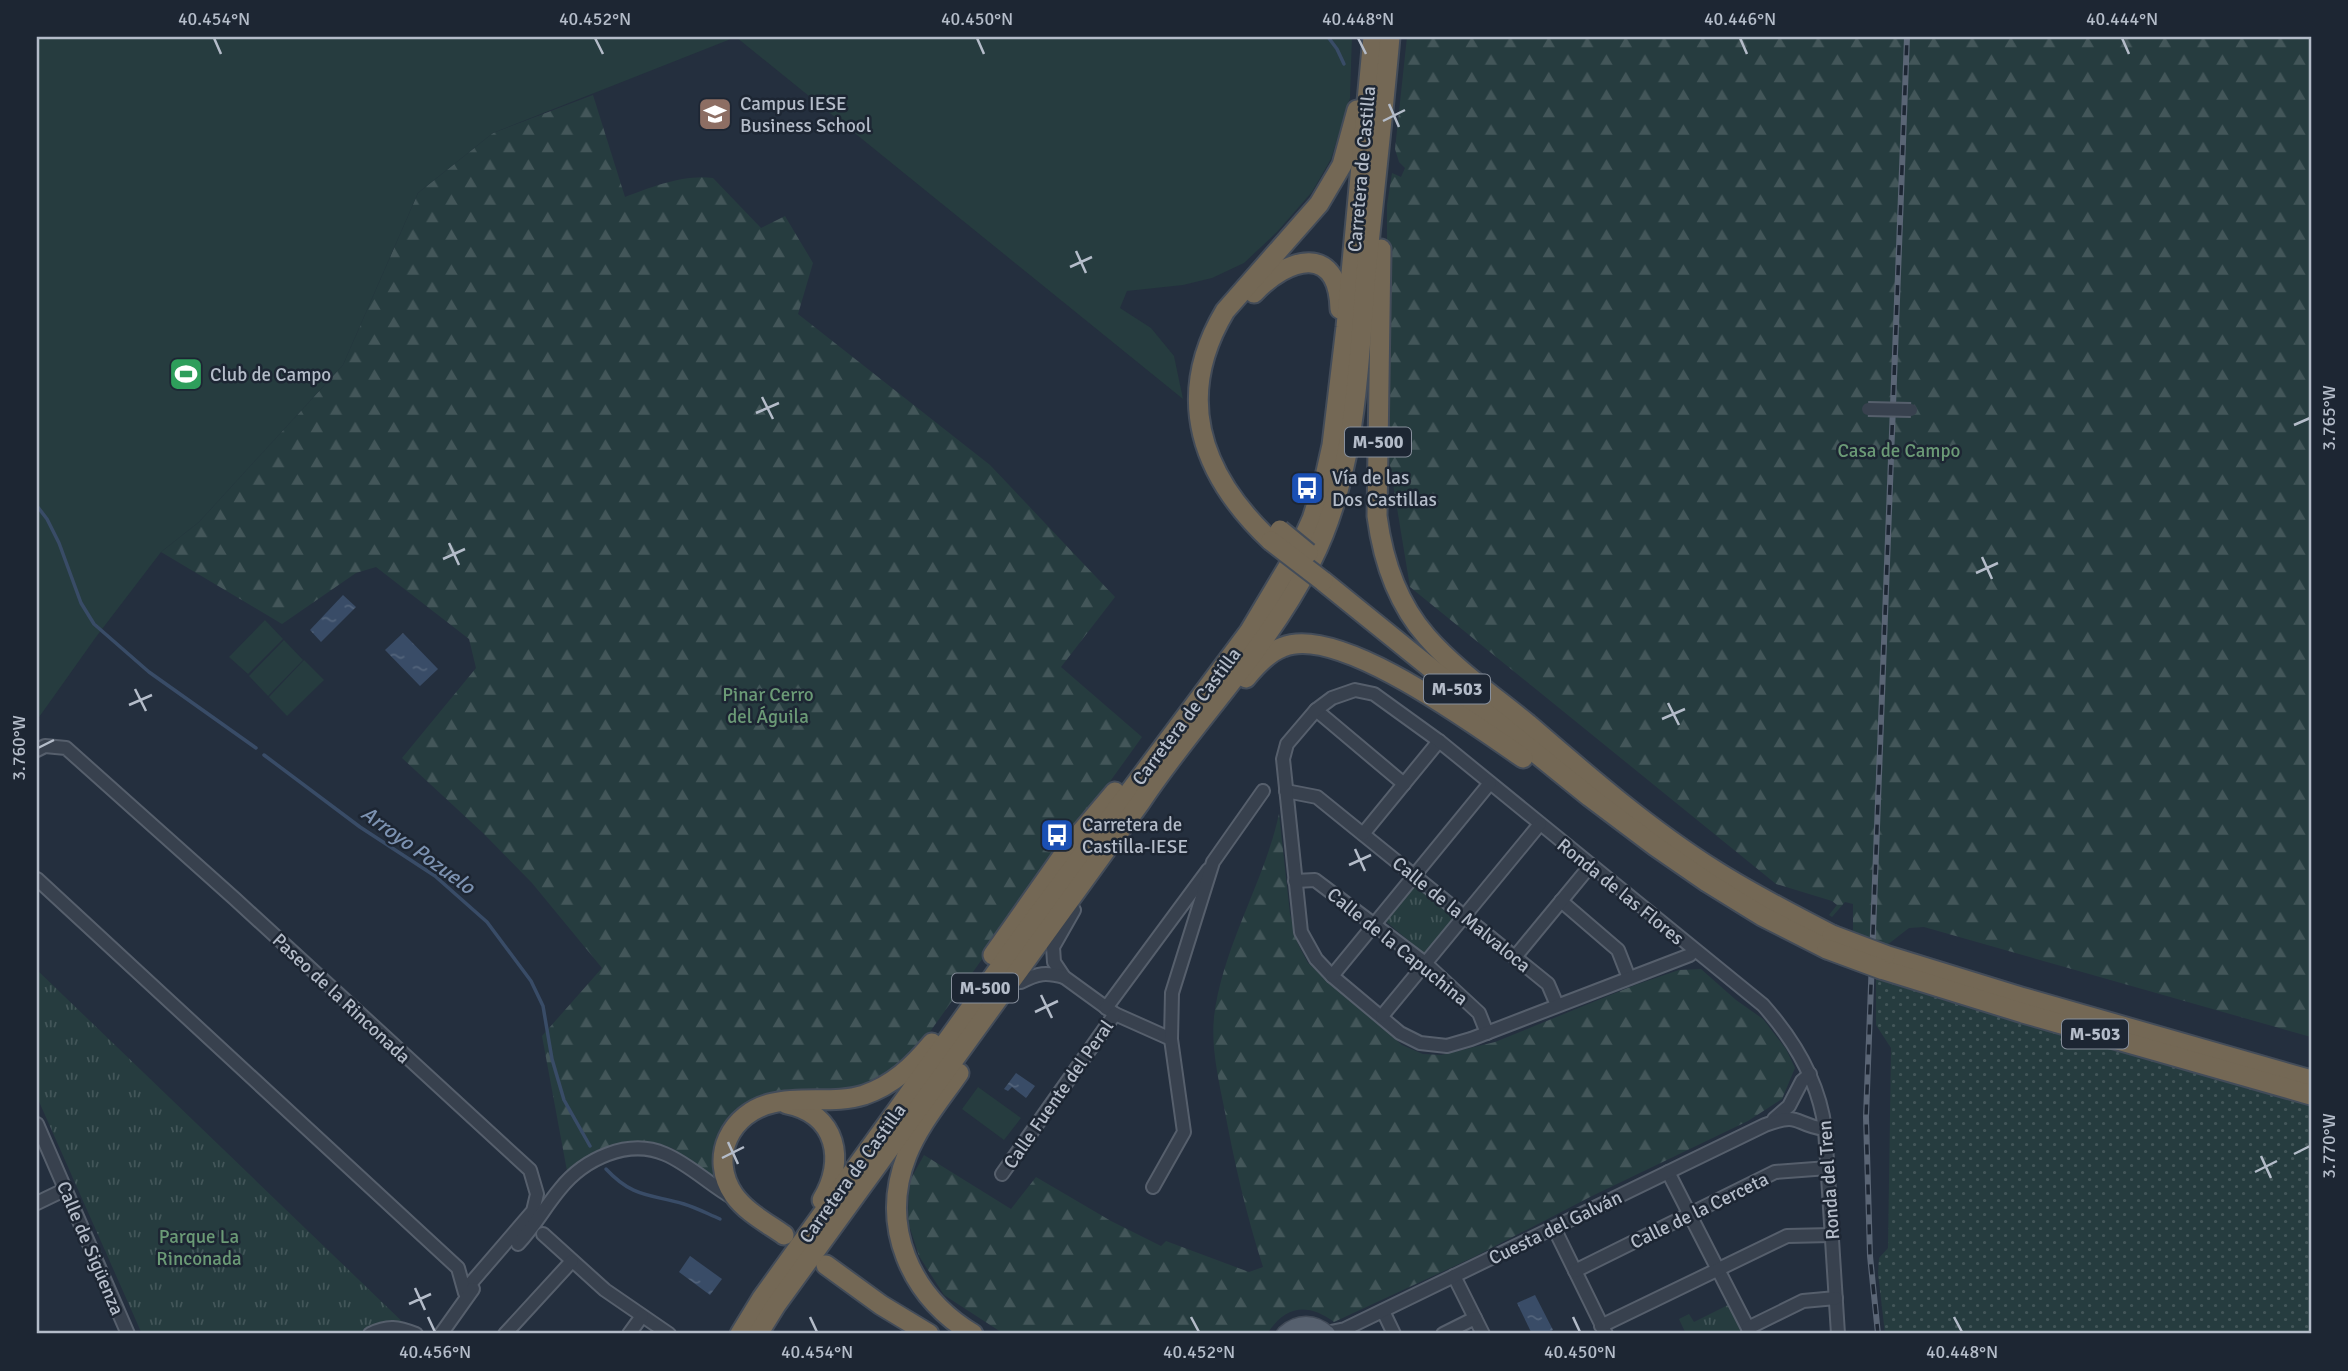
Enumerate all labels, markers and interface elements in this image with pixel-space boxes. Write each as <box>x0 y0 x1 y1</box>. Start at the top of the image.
text: 40.454°N <box>178 8 250 30</box>
text: 40.452°N <box>559 8 631 30</box>
text: 40.450°N <box>941 8 1013 30</box>
text: 40.448°N <box>1322 8 1394 30</box>
text: 40.446°N <box>1704 8 1776 30</box>
text: 40.444°N <box>2086 8 2158 30</box>
street label: Carretera de Castilla <box>1343 85 1381 253</box>
place label: Campus IESE Business School <box>740 92 871 138</box>
school or university icon: Campus IESE Business School <box>696 95 734 133</box>
sports icon: Club de Campo <box>167 355 205 393</box>
place label: Club de Campo <box>210 363 331 387</box>
text: 3.765°W <box>2318 385 2340 451</box>
road number: M-500 <box>1345 428 1411 457</box>
park label: Casa de Campo <box>1838 439 1961 463</box>
place label: Vía de las Dos Castillas <box>1332 466 1437 512</box>
bus stop icon: Vía de las Dos Castillas <box>1288 469 1326 507</box>
street label: Carretera de Castilla <box>1127 643 1246 790</box>
road number: M-503 <box>1424 674 1490 704</box>
park label: Pinar Cerro del Águila <box>722 683 814 729</box>
text: 3.760°W <box>8 715 30 781</box>
water label: Arroyo Pozuelo <box>356 800 481 900</box>
place label: Carretera de Castilla-IESE <box>1082 813 1188 859</box>
bus stop icon: Carretera de Castilla-IESE <box>1038 816 1076 854</box>
street label: Ronda de las Flores <box>1552 833 1689 950</box>
street label: Calle de la Malvaloca <box>1387 852 1535 978</box>
street label: Calle de la Capuchina <box>1322 883 1473 1011</box>
street label: Paseo de la Rinconada <box>267 928 415 1069</box>
road number: M-500 <box>952 973 1018 1002</box>
street label: Calle Fuente del Peral <box>998 1015 1119 1174</box>
road number: M-503 <box>2062 1020 2128 1049</box>
street label: Carretera de Castilla <box>794 1099 911 1248</box>
text: 3.770°W <box>2318 1113 2340 1179</box>
street label: Ronda del Tren <box>1813 1119 1845 1240</box>
street label: Calle de la Cerceta <box>1626 1167 1772 1255</box>
street label: Calle de Sigüenza <box>51 1178 129 1319</box>
street label: Cuesta del Galván <box>1485 1185 1626 1271</box>
park label: Parque La Rinconada <box>156 1225 242 1271</box>
text: 40.456°N <box>399 1341 471 1363</box>
text: 40.454°N <box>781 1341 853 1363</box>
text: 40.452°N <box>1163 1341 1235 1363</box>
text: 40.450°N <box>1544 1341 1616 1363</box>
text: 40.448°N <box>1926 1341 1998 1363</box>

